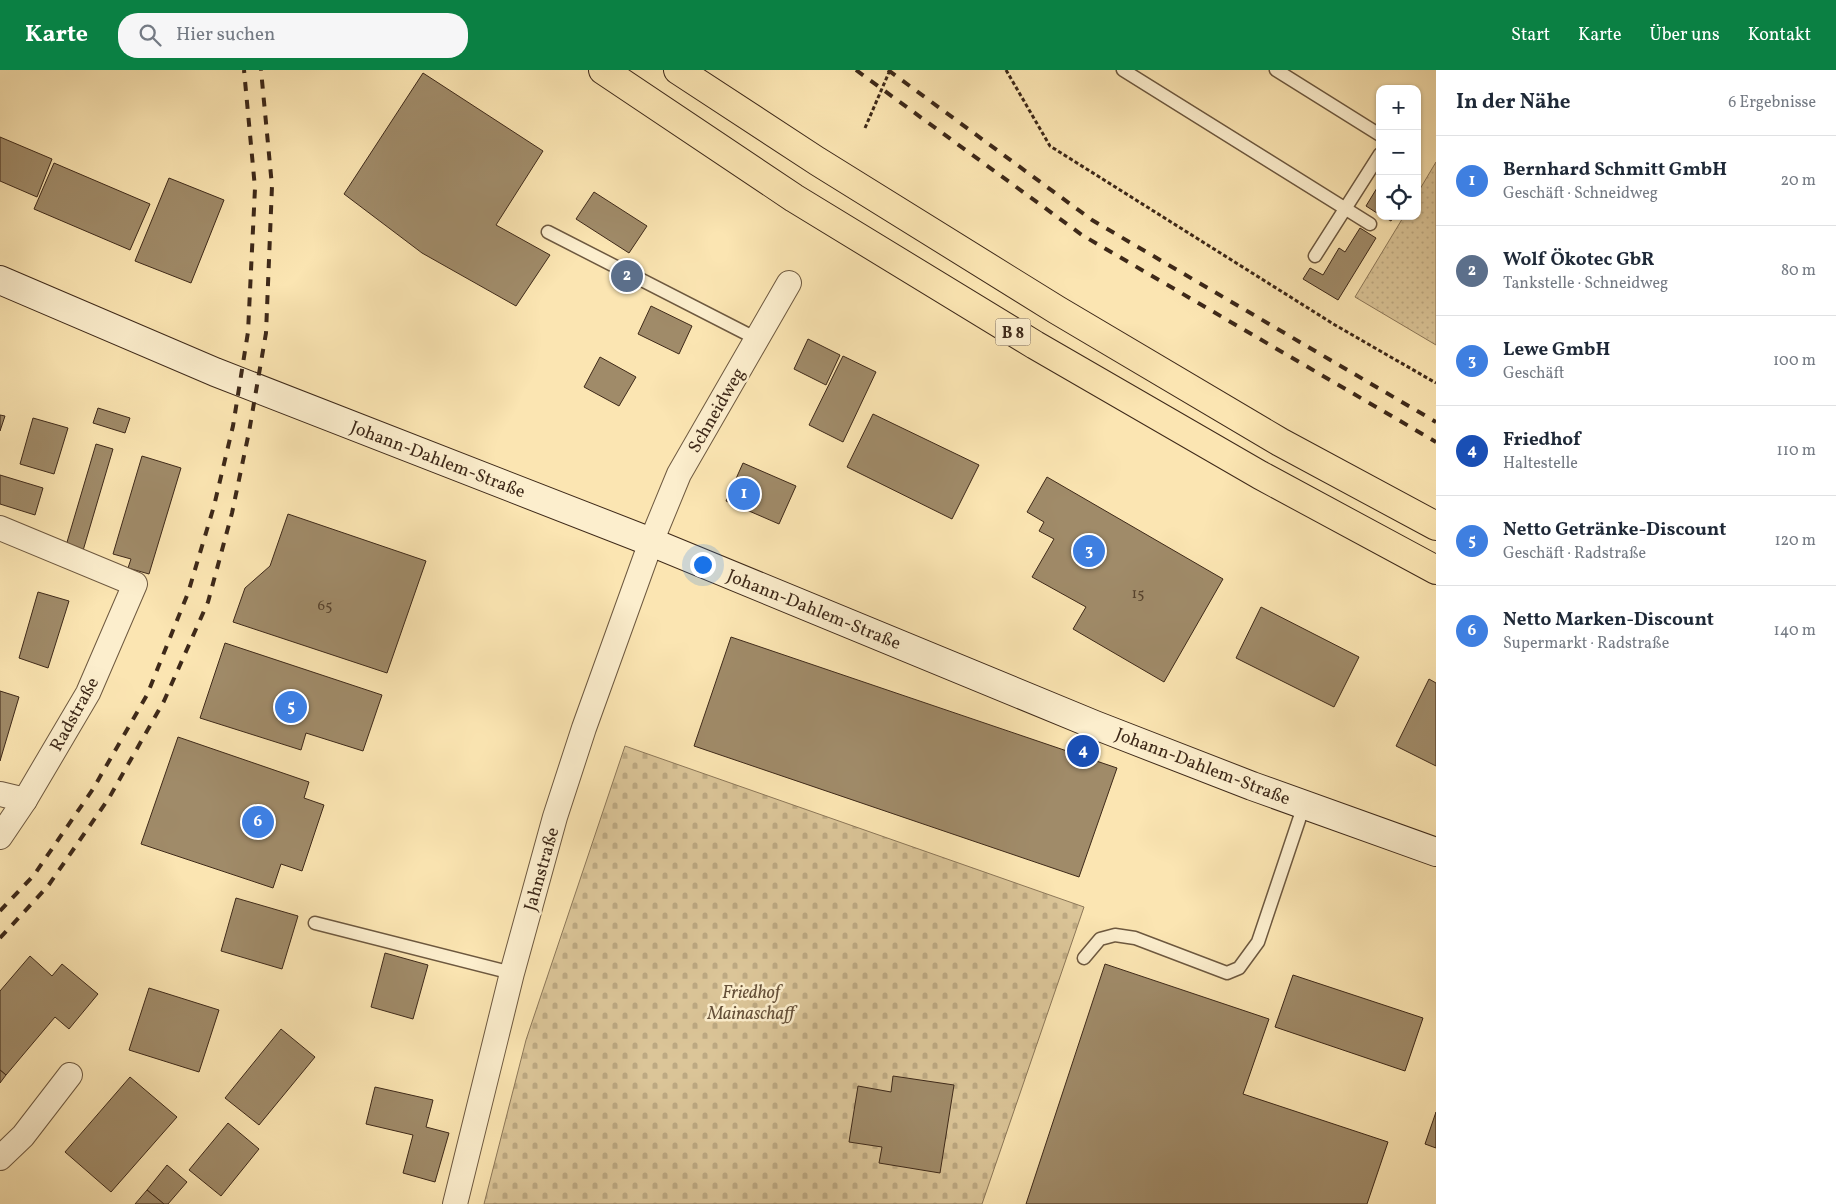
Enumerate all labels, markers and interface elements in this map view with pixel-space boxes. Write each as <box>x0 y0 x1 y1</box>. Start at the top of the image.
search box <box>118 13 468 58</box>
text: Karte <box>25 18 88 52</box>
icon: search <box>136 21 164 49</box>
text: Hier suchen <box>176 22 275 48</box>
text: Start <box>1511 23 1550 48</box>
text: Karte <box>1578 23 1622 48</box>
text: Über uns <box>1650 23 1720 48</box>
text: Kontakt <box>1748 23 1811 48</box>
map controls <box>1376 85 1421 220</box>
button: + <box>1376 85 1421 130</box>
text: In der Nähe <box>1456 88 1571 117</box>
text: 6 Ergebnisse <box>1728 92 1816 114</box>
button: − <box>1376 130 1421 175</box>
text: Bernhard Schmitt GmbH <box>1503 157 1727 183</box>
text: 1 <box>1469 170 1475 192</box>
text: 20 m <box>1781 170 1816 192</box>
button: locate <box>1376 175 1421 220</box>
text: Geschäft · Schneidweg <box>1503 183 1658 205</box>
text: Wolf Ökotec GbR <box>1503 247 1654 273</box>
pin: 2 <box>611 257 643 295</box>
text: 2 <box>1468 260 1476 282</box>
text: 80 m <box>1781 260 1816 282</box>
text: Tankstelle · Schneidweg <box>1503 273 1668 295</box>
road number: B 8 <box>996 318 1030 346</box>
text: Lewe GmbH <box>1503 337 1610 363</box>
text: 3 <box>1468 350 1476 372</box>
text: 100 m <box>1773 350 1816 372</box>
text: Geschäft <box>1503 363 1564 385</box>
street label: Schneidweg <box>683 364 752 458</box>
street label: Johann-Dahlem-Straße <box>346 415 529 505</box>
text: Friedhof <box>1503 427 1581 453</box>
text: 4 <box>1467 440 1477 462</box>
text: 110 m <box>1777 440 1816 462</box>
text: Haltestelle <box>1503 453 1578 475</box>
pin: 1 <box>728 475 760 513</box>
text: Netto Getränke-Discount <box>1503 517 1726 543</box>
text: 5 <box>1468 530 1476 552</box>
text: 120 m <box>1774 530 1816 552</box>
pin: 3 <box>1073 532 1105 570</box>
text: Geschäft · Radstraße <box>1503 543 1646 565</box>
your location <box>690 552 716 578</box>
street label: Johann-Dahlem-Straße <box>723 564 904 657</box>
house number: 15 <box>1131 584 1145 605</box>
house number: 65 <box>318 596 332 617</box>
text: Netto Marken-Discount <box>1503 607 1714 633</box>
text: 6 <box>1468 620 1476 642</box>
text: 140 m <box>1774 620 1816 642</box>
text: Supermarkt · Radstraße <box>1503 633 1669 655</box>
street label: Radstraße <box>45 673 106 756</box>
pin: 5 <box>275 688 307 726</box>
street label: Johann-Dahlem-Straße <box>1111 722 1294 812</box>
pin: 4 <box>1067 732 1099 770</box>
pin: 6 <box>242 803 274 841</box>
street label: Jahnstraße <box>519 825 566 914</box>
park label: Friedhof Mainaschaff <box>706 981 798 1027</box>

